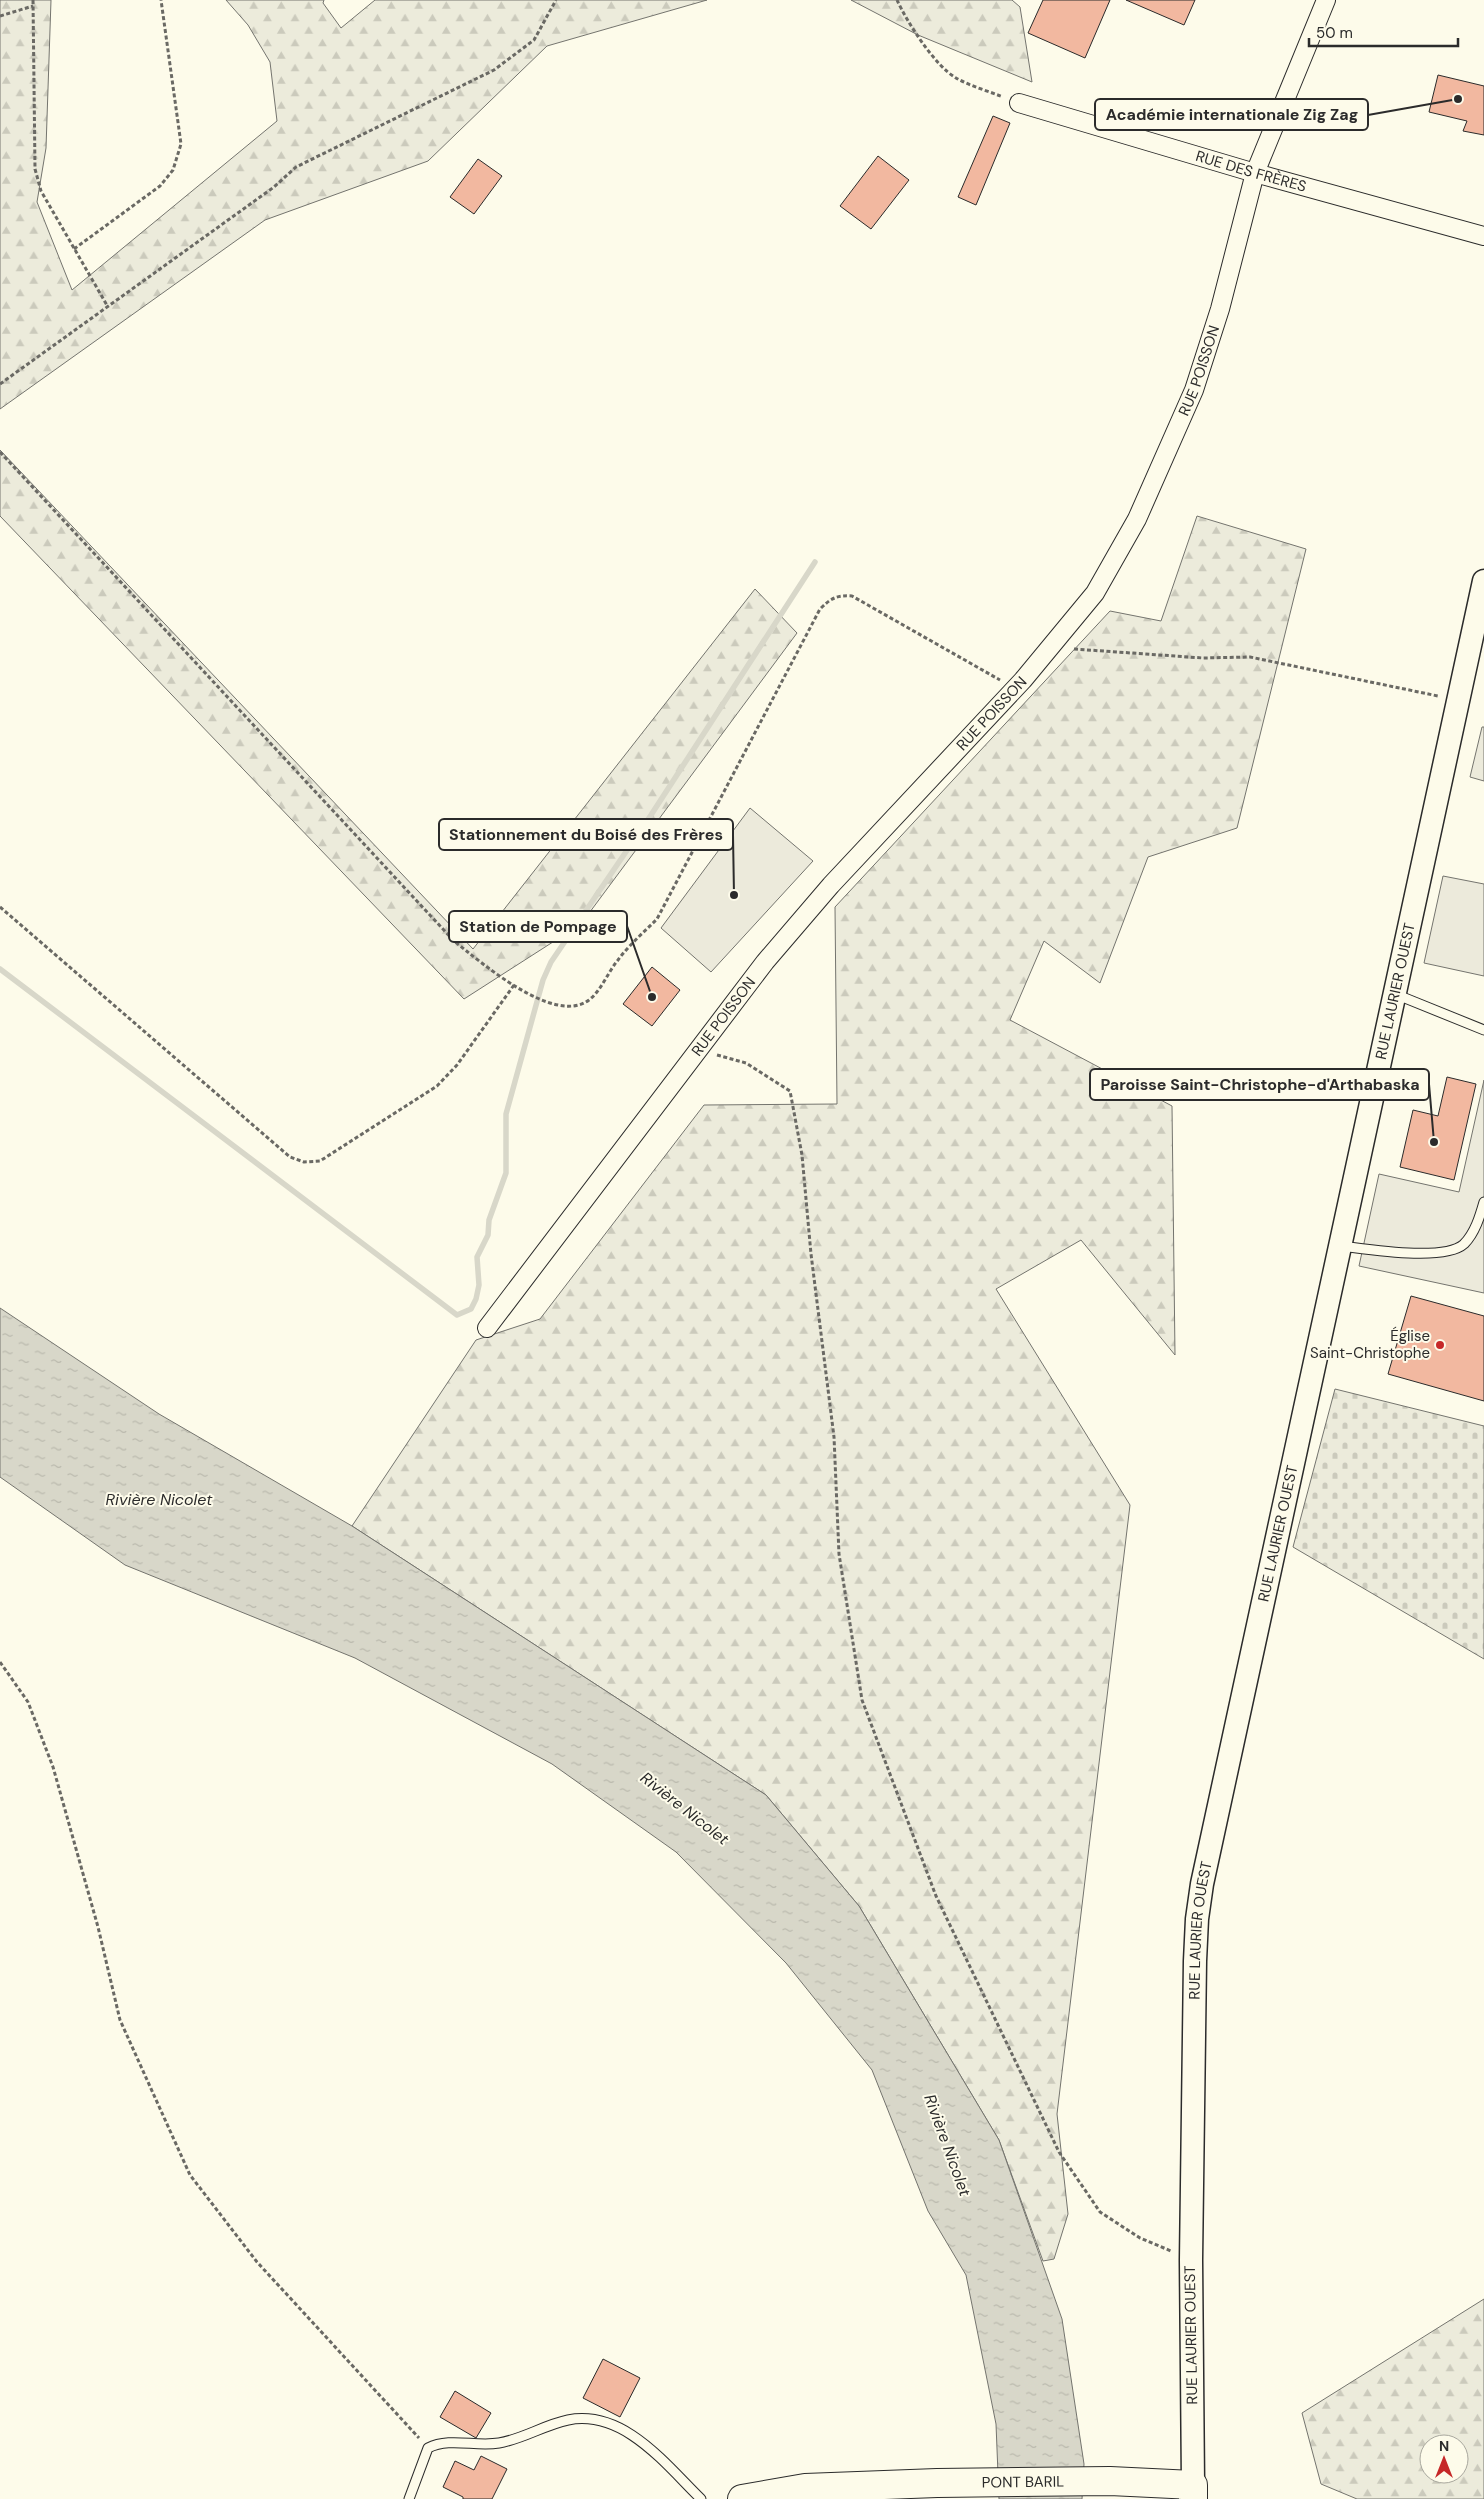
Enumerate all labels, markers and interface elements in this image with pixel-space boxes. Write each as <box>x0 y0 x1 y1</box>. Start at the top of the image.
scale bar <box>1309 15 1458 47</box>
text: 50 m <box>1316 23 1353 43</box>
callout: Académie internationale Zig Zag <box>1095 99 1368 130</box>
text: Académie internationale Zig Zag <box>1106 104 1358 125</box>
street label: RUE DES FRÈRES <box>1193 146 1309 197</box>
street label: RUE POISSON <box>1174 323 1224 419</box>
street label: RUE POISSON <box>952 672 1031 755</box>
callout: Stationnement du Boisé des Frères <box>439 819 733 850</box>
text: Stationnement du Boisé des Frères <box>449 824 723 845</box>
callout: Station de Pompage <box>449 911 627 942</box>
text: Station de Pompage <box>459 916 617 937</box>
street label: RUE LAURIER OUEST <box>1371 921 1420 1061</box>
street label: RUE POISSON <box>687 973 760 1060</box>
callout: Paroisse Saint-Christophe-d'Arthabaska <box>1090 1069 1429 1100</box>
text: Paroisse Saint-Christophe-d'Arthabaska <box>1100 1074 1420 1095</box>
place label: Église Saint-Christophe <box>1310 1326 1430 1363</box>
marker: Église Saint-Christophe <box>1434 1339 1446 1351</box>
street label: RUE LAURIER OUEST <box>1253 1463 1302 1604</box>
water label: Rivière Nicolet <box>106 1489 213 1510</box>
water label: Rivière Nicolet <box>636 1767 734 1850</box>
street label: RUE LAURIER OUEST <box>1184 1859 1217 2000</box>
water label: Rivière Nicolet <box>919 2091 976 2200</box>
street label: RUE LAURIER OUEST <box>1180 2265 1202 2405</box>
north arrow <box>1419 2434 1469 2484</box>
text: N <box>1439 2437 1449 2455</box>
street label: PONT BARIL <box>982 2472 1064 2492</box>

